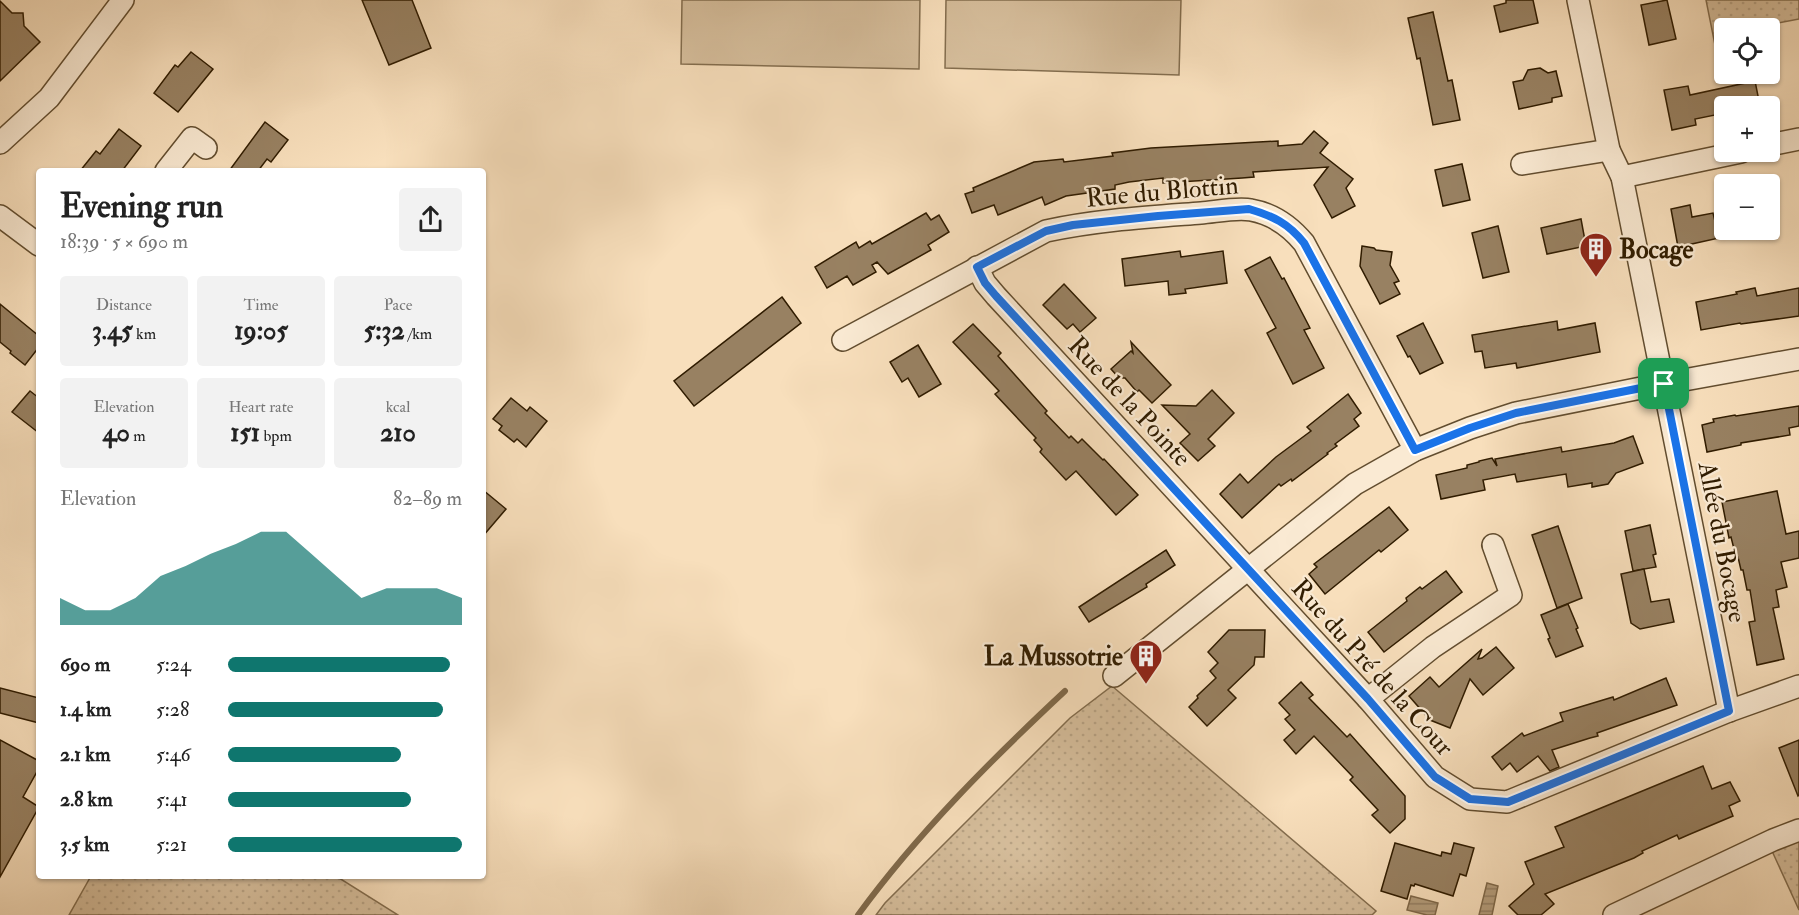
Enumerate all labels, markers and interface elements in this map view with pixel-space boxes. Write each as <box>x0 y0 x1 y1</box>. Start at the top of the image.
map controls <box>1714 18 1780 240</box>
button: locate <box>1714 18 1780 84</box>
button: + <box>1714 96 1780 162</box>
street label: Rue du Blottin <box>1084 169 1240 215</box>
button: − <box>1714 174 1780 240</box>
text: Evening run <box>60 186 223 227</box>
button: share <box>399 188 462 251</box>
text: 18:39 · 5 × 690 m <box>60 229 188 254</box>
building icon: Bocage <box>1578 231 1614 278</box>
place label: Bocage <box>1619 234 1694 267</box>
text: Distance <box>96 295 152 315</box>
text: Time <box>244 295 278 315</box>
text: Pace <box>384 295 412 315</box>
text: 3.45 <box>92 315 133 347</box>
text: 19:05 <box>234 315 288 347</box>
text: 5:32 <box>364 315 405 347</box>
text: km <box>133 324 156 344</box>
text: /km <box>405 324 432 344</box>
street label: Rue de la Pointe <box>1061 330 1198 474</box>
pin <box>1638 358 1689 409</box>
icon: arrive <box>1647 367 1680 400</box>
text: Elevation <box>94 397 154 417</box>
text: Heart rate <box>228 397 294 417</box>
text: kcal <box>386 397 410 417</box>
text: 40 <box>102 417 130 449</box>
text: 151 <box>230 417 260 449</box>
text: 210 <box>380 417 416 449</box>
text: m <box>130 426 146 446</box>
text: bpm <box>260 426 292 446</box>
street label: Allée du Bocage <box>1691 458 1753 625</box>
text: Elevation <box>60 486 136 511</box>
text: 82–89 m <box>393 486 462 511</box>
street label: Rue du Pré de la Cour <box>1284 572 1460 763</box>
building icon: La Mussotrie <box>1128 638 1164 685</box>
place label: La Mussotrie <box>984 641 1123 673</box>
text: 690 m <box>60 652 110 677</box>
text: 5:24 <box>156 652 191 677</box>
text: 1.4 km <box>60 697 111 722</box>
text: 5:28 <box>156 697 189 722</box>
text: 2.1 km <box>60 742 110 767</box>
text: 5:46 <box>156 742 191 767</box>
text: 2.8 km <box>60 787 113 812</box>
text: 5:41 <box>156 787 188 812</box>
text: 3.5 km <box>60 832 109 857</box>
text: 5:21 <box>156 832 187 857</box>

